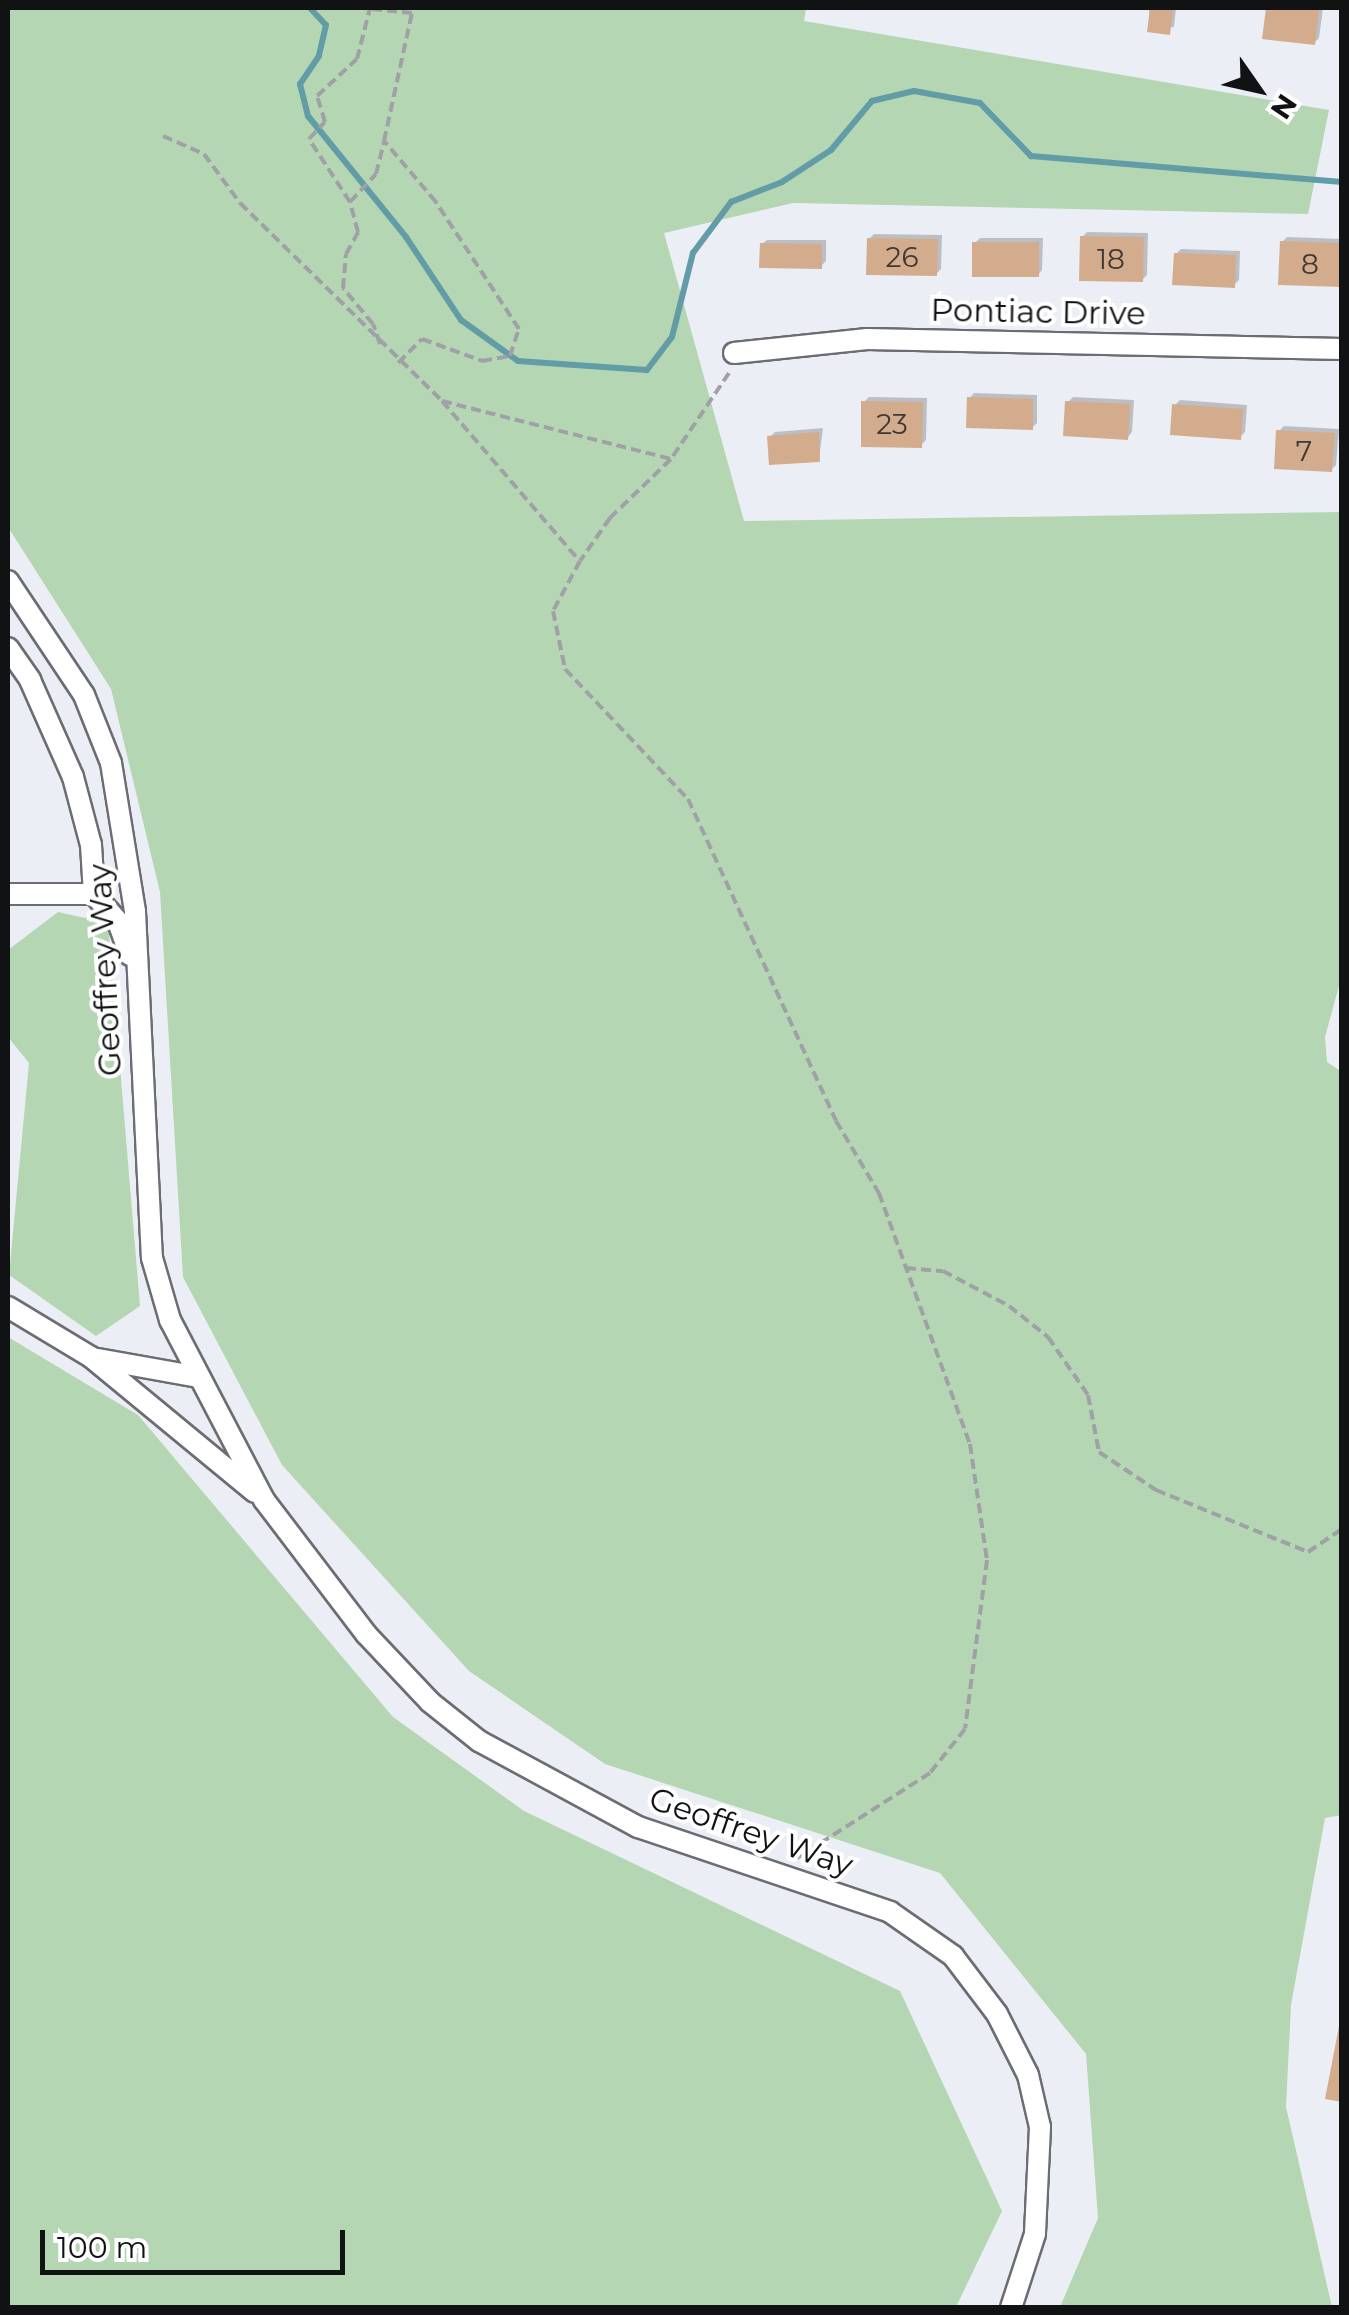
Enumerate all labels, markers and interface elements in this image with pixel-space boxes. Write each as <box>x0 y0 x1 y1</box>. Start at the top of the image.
north arrow <box>1209 40 1309 140</box>
text: N <box>1263 88 1304 126</box>
house number: 26 <box>886 240 918 274</box>
house number: 18 <box>1097 242 1125 276</box>
house number: 8 <box>1301 247 1319 281</box>
street label: Pontiac Drive <box>930 291 1146 333</box>
house number: 23 <box>876 407 908 441</box>
house number: 7 <box>1296 434 1312 468</box>
street label: Geoffrey Way <box>80 863 130 1077</box>
street label: Geoffrey Way <box>644 1779 858 1885</box>
scale bar <box>45 2210 350 2272</box>
text: 100 m <box>57 2229 147 2266</box>

